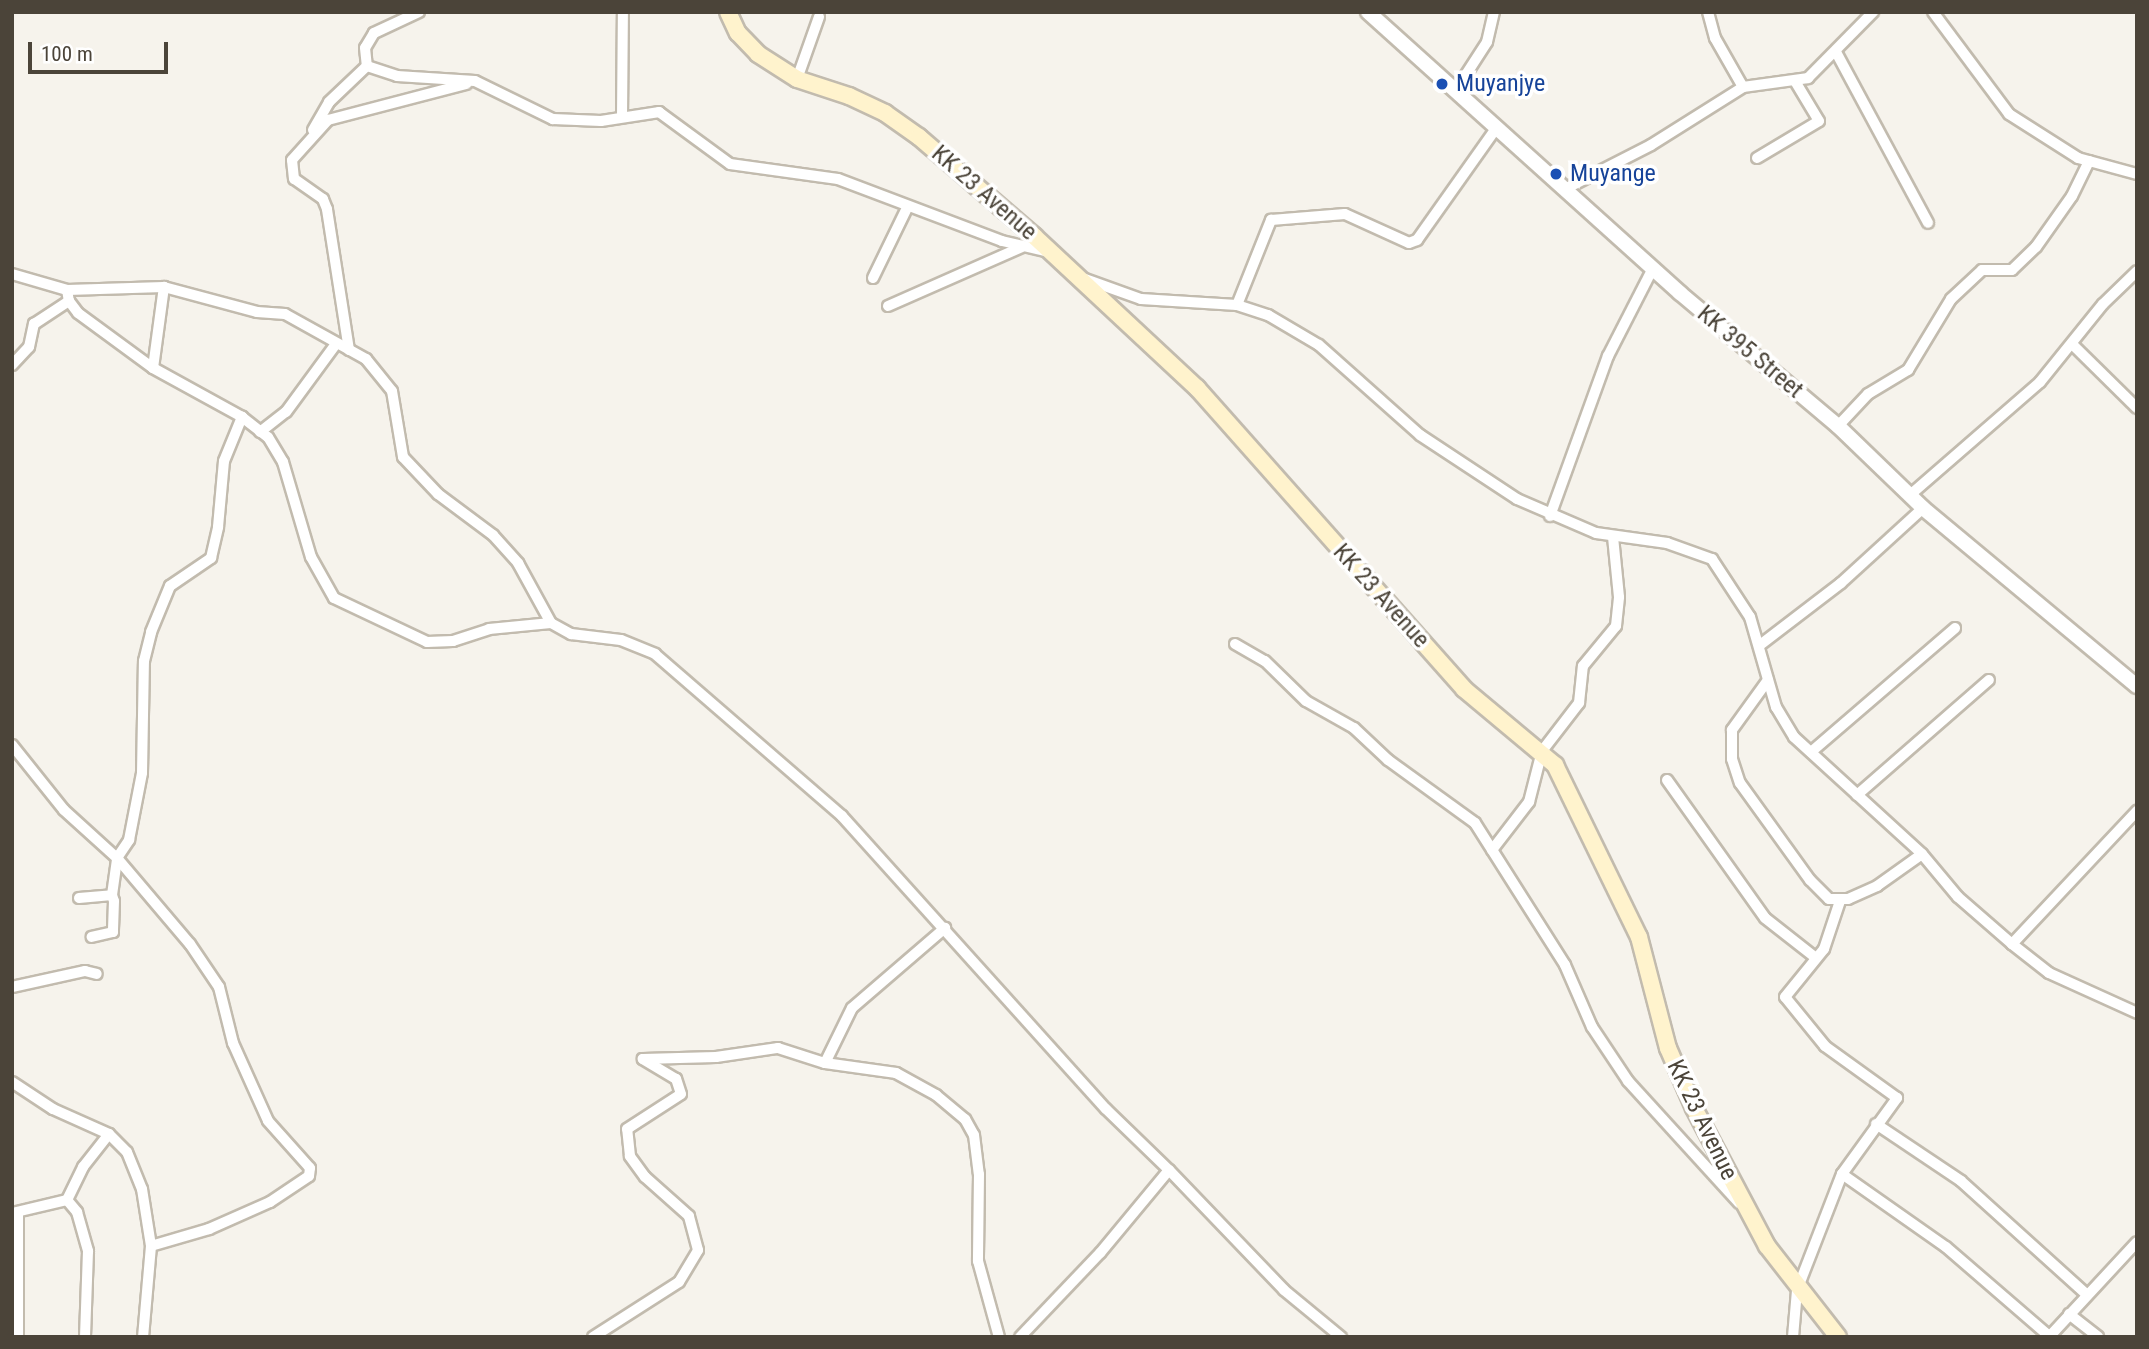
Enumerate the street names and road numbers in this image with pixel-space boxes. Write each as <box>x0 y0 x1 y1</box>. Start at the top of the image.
street label: KK 23 Avenue <box>926 139 1042 247</box>
street label: KK 395 Street <box>1691 300 1809 404</box>
street label: KK 23 Avenue <box>1327 538 1435 654</box>
street label: KK 23 Avenue <box>1661 1055 1743 1185</box>

